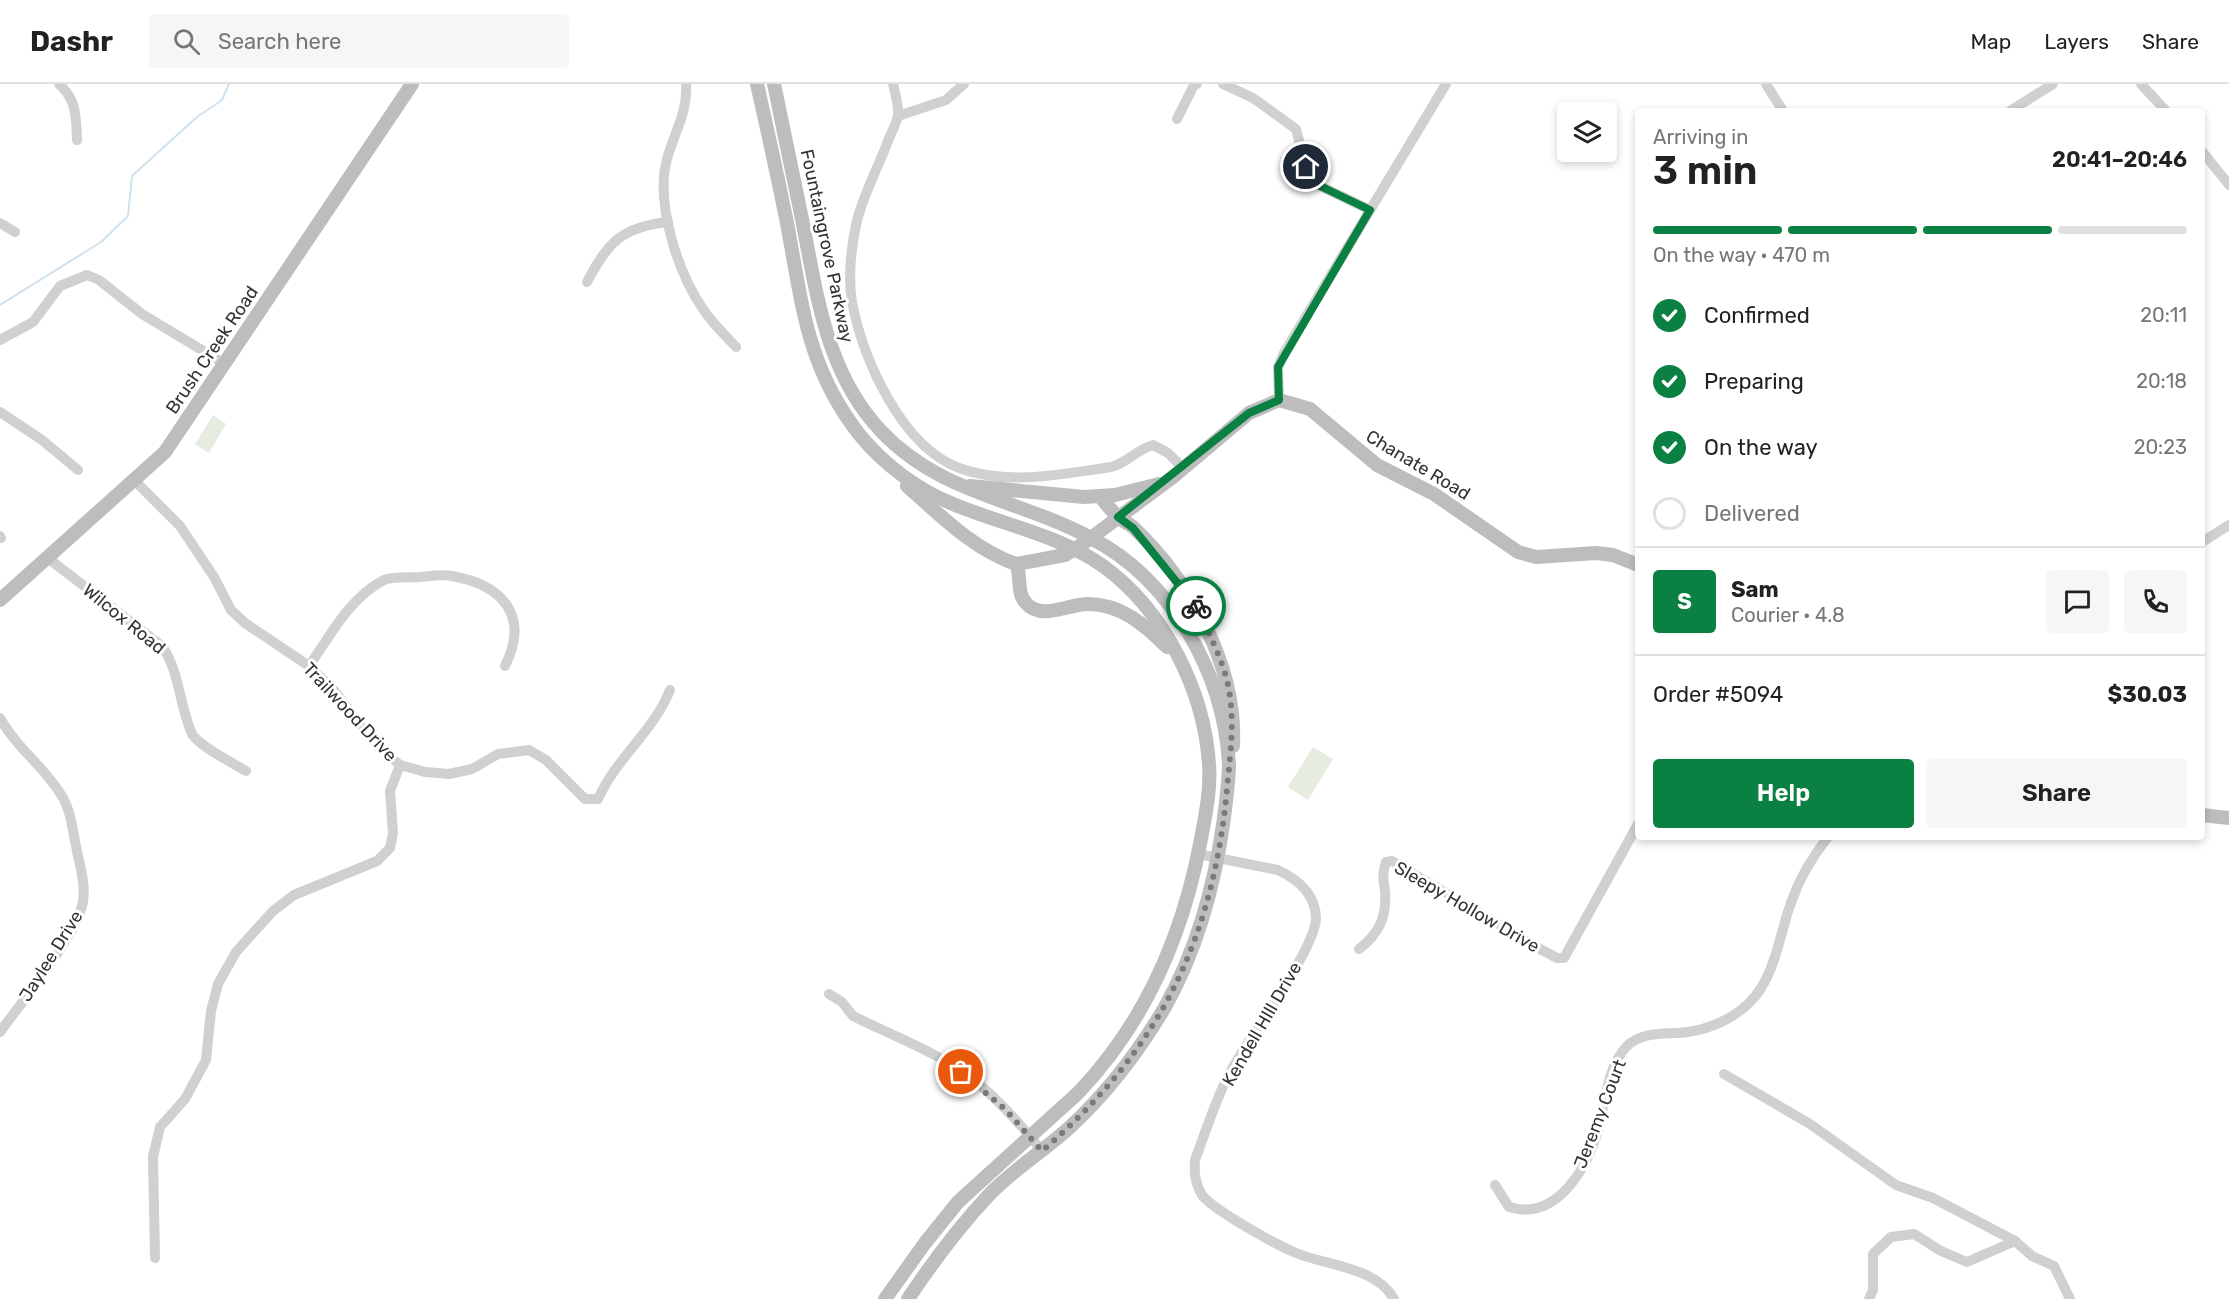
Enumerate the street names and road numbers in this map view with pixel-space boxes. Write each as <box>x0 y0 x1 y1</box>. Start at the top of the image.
street label: Fountaingrove Parkway <box>796 147 858 345</box>
street label: Brush Creek Road <box>161 282 263 418</box>
street label: Chanate Road <box>1362 425 1474 505</box>
street label: Wilcox Road <box>78 579 170 659</box>
street label: Trailwood Drive <box>298 658 402 766</box>
street label: Sleepy Hollow Drive <box>1391 857 1543 957</box>
street label: Jaylee Drive <box>14 906 88 1006</box>
street label: Kendell HIll Drive <box>1218 958 1306 1090</box>
street label: Jeremy Court <box>1569 1056 1631 1172</box>

